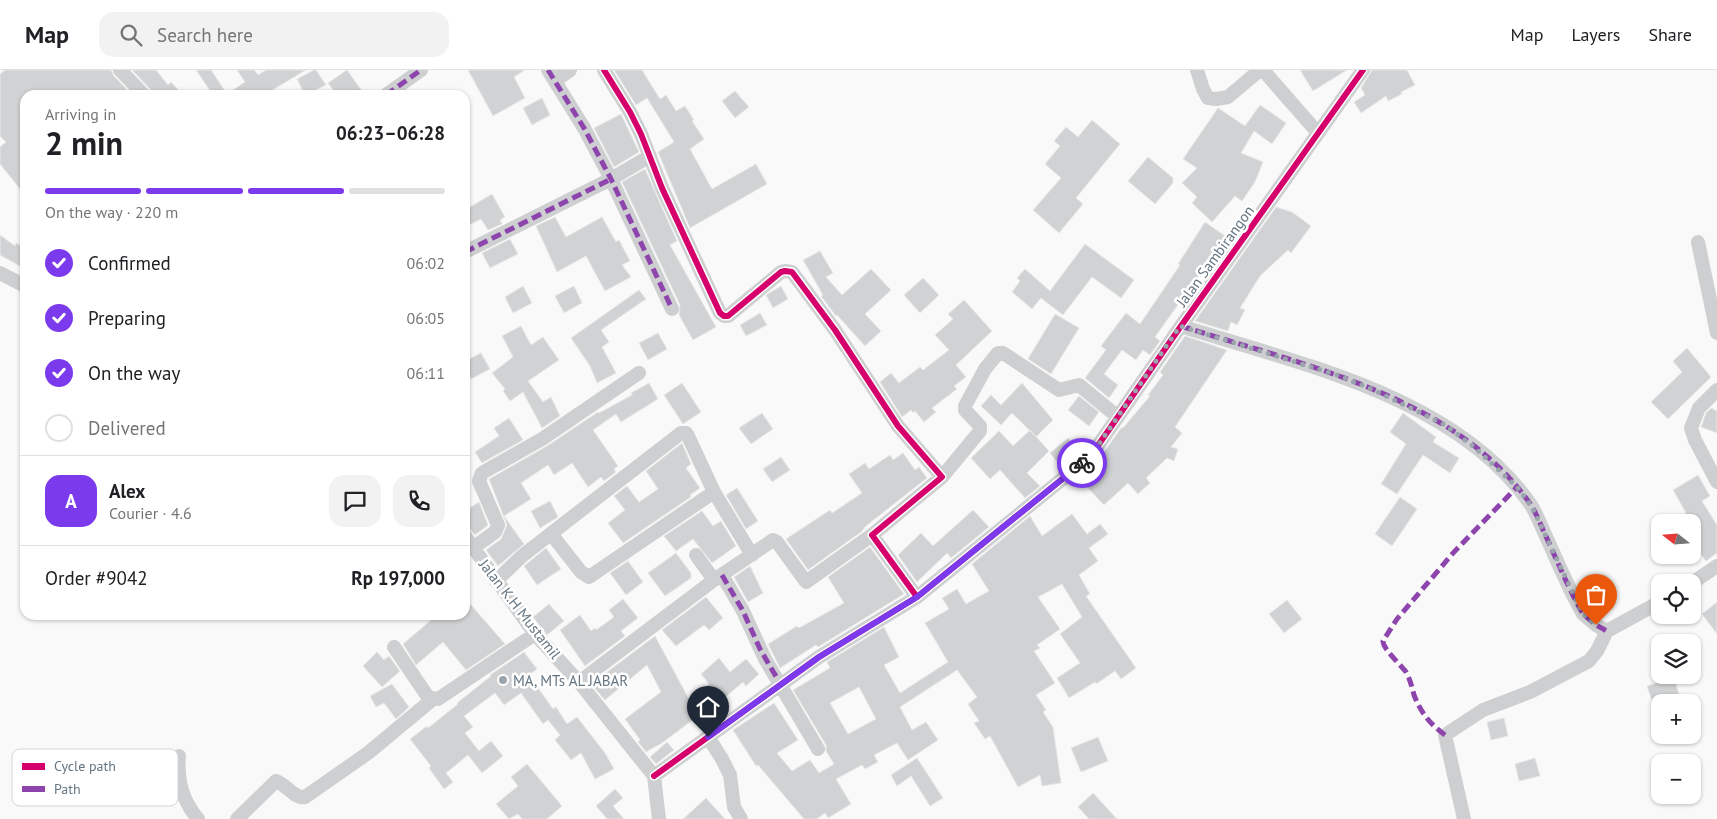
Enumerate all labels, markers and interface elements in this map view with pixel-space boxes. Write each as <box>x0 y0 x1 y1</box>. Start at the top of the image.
search box <box>99 12 449 57</box>
text: Map <box>25 19 69 50</box>
icon: search <box>117 21 145 49</box>
text: Search here <box>157 23 253 47</box>
text: Map <box>1511 23 1543 46</box>
text: Layers <box>1571 23 1620 46</box>
text: Share <box>1648 23 1692 46</box>
text: Arriving in <box>45 104 116 124</box>
text: 06:23–06:28 <box>336 121 445 145</box>
text: 2 min <box>45 122 123 164</box>
text: On the way · 220 m <box>45 202 178 222</box>
street label: Jalan Sambirangon <box>1171 202 1258 311</box>
icon: check <box>45 249 73 277</box>
text: Confirmed <box>88 251 171 275</box>
text: 06:02 <box>407 253 445 273</box>
icon: check <box>45 304 73 332</box>
text: Preparing <box>88 306 166 330</box>
text: 06:05 <box>407 308 445 328</box>
icon: check <box>45 359 73 387</box>
text: On the way <box>88 361 180 385</box>
text: 06:11 <box>407 363 445 383</box>
text: Delivered <box>88 416 166 440</box>
courier <box>1057 438 1107 488</box>
icon: bike <box>1068 449 1096 477</box>
button: chat <box>329 475 381 527</box>
button: phone <box>393 475 445 527</box>
text: Alex <box>109 479 145 503</box>
text: A <box>65 489 77 513</box>
text: Courier · 4.6 <box>109 503 192 523</box>
north arrow <box>1651 514 1701 564</box>
map controls <box>1651 514 1701 804</box>
street label: Jalan K.H Mustamil <box>474 554 565 663</box>
text: Order #9042 <box>45 566 148 590</box>
text: Rp 197,000 <box>351 566 445 590</box>
pin <box>1575 574 1617 625</box>
button: locate <box>1651 574 1701 624</box>
icon: bag <box>1582 581 1610 609</box>
button: layers <box>1651 634 1701 684</box>
place label: MA, MTs AL JABAR <box>513 671 628 690</box>
marker: MA, MTs AL JABAR <box>497 674 509 686</box>
pin <box>687 686 729 737</box>
icon: home <box>694 693 722 721</box>
button: + <box>1651 694 1701 744</box>
legend <box>12 749 178 806</box>
button: − <box>1651 754 1701 804</box>
text: Cycle path <box>54 757 116 775</box>
text: Path <box>54 780 81 798</box>

